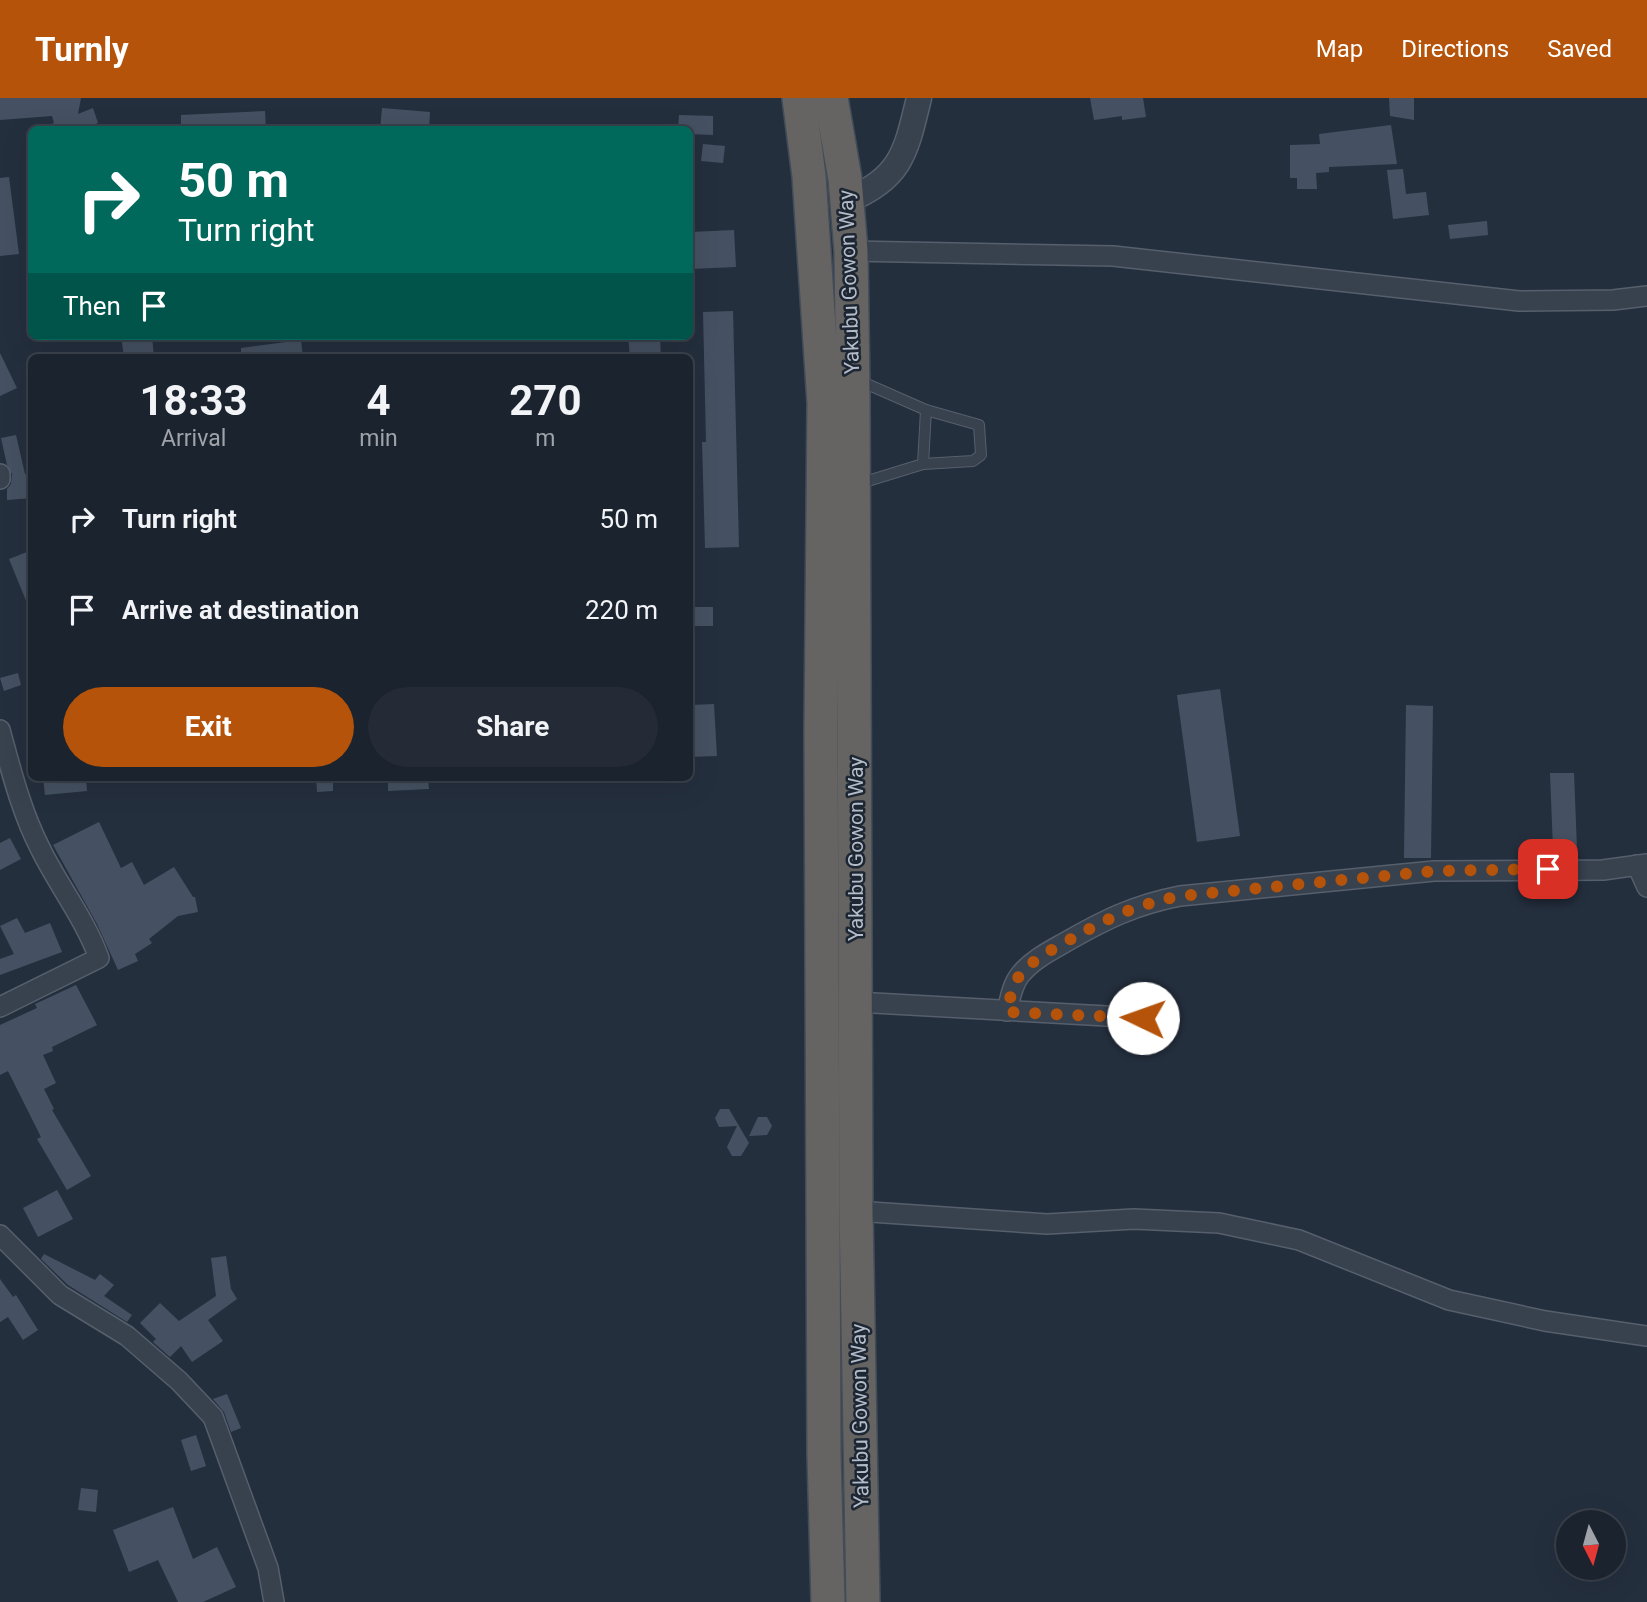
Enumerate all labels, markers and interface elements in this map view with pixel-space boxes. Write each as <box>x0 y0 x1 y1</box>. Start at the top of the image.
text: Turnly <box>35 30 129 69</box>
text: Map <box>1316 35 1363 63</box>
text: Directions <box>1401 35 1509 63</box>
text: Saved <box>1547 35 1612 63</box>
text: 50 m <box>178 152 289 209</box>
icon: right <box>63 154 154 245</box>
street label: Yakubu Gowon Way <box>834 189 864 375</box>
text: Turn right <box>178 211 314 249</box>
icon: arrive <box>135 287 173 325</box>
text: Then <box>63 291 121 321</box>
text: 18:33 <box>140 376 248 425</box>
text: 4 <box>366 376 391 425</box>
text: 270 <box>509 376 582 425</box>
text: Arrival <box>161 425 226 452</box>
text: min <box>359 425 398 452</box>
text: m <box>535 425 555 452</box>
icon: right <box>63 500 101 538</box>
text: Turn right <box>122 504 237 534</box>
text: 50 m <box>600 504 658 534</box>
icon: arrive <box>63 591 101 629</box>
text: Arrive at destination <box>122 595 359 625</box>
text: 220 m <box>585 595 658 625</box>
button: Exit <box>63 687 354 767</box>
button: Share <box>368 687 658 767</box>
street label: Yakubu Gowon Way <box>844 757 868 941</box>
pin <box>1518 839 1578 899</box>
icon: arrive <box>1529 850 1567 888</box>
position arrow <box>1106 981 1180 1055</box>
street label: Yakubu Gowon Way <box>846 1324 874 1508</box>
north arrow <box>1556 1510 1626 1580</box>
map controls <box>1556 1510 1626 1580</box>

